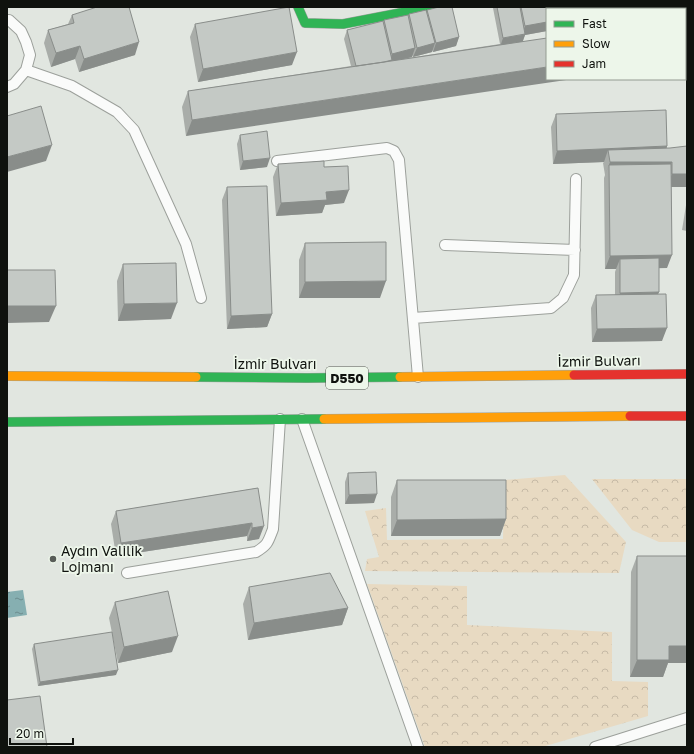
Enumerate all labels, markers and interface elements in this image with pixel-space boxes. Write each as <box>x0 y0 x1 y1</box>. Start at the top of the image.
legend <box>546 8 686 80</box>
text: Fast <box>582 16 607 31</box>
text: Slow <box>582 36 610 51</box>
text: Jam <box>582 56 606 71</box>
street label: İzmir Bulvarı <box>557 351 641 370</box>
street label: İzmir Bulvarı <box>233 355 317 372</box>
road number: D550 <box>326 367 368 389</box>
place label: Aydın Valilik Lojmanı <box>61 542 142 575</box>
marker: Aydın Valilik Lojmanı <box>48 554 58 564</box>
scale bar <box>10 720 73 746</box>
text: 20 m <box>16 726 44 741</box>

